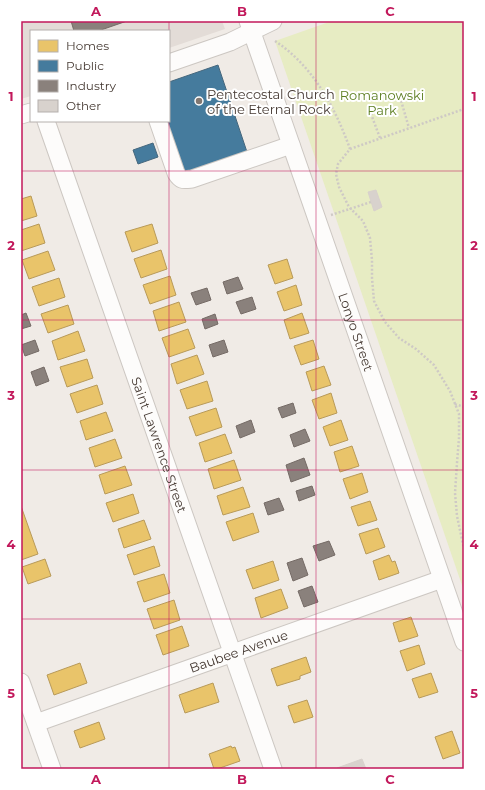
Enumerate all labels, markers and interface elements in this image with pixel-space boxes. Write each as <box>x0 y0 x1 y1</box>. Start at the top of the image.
text: A <box>90 3 102 19</box>
text: B <box>237 3 247 19</box>
text: C <box>385 3 395 19</box>
legend <box>30 30 170 122</box>
text: Homes <box>66 38 109 53</box>
text: Public <box>66 58 104 73</box>
text: Industry <box>66 78 116 93</box>
place label: Pentecostal Church of the Eternal Rock <box>207 86 335 117</box>
park label: Romanowski Park <box>340 87 424 118</box>
text: 1 <box>8 88 14 104</box>
text: 1 <box>471 88 477 104</box>
marker: Pentecostal Church of the Eternal Rock <box>194 96 204 106</box>
text: Other <box>66 98 101 113</box>
text: 2 <box>7 237 15 253</box>
text: 2 <box>470 237 478 253</box>
street label: Lonyo Street <box>335 290 377 373</box>
street label: Saint Lawrence Street <box>128 375 191 515</box>
text: 3 <box>6 387 15 403</box>
text: 3 <box>469 387 478 403</box>
text: 4 <box>7 536 16 552</box>
text: 4 <box>470 536 479 552</box>
street label: Baubee Avenue <box>187 626 290 676</box>
text: 5 <box>7 685 15 701</box>
text: 5 <box>470 685 478 701</box>
text: A <box>90 771 102 787</box>
text: B <box>237 771 247 787</box>
text: C <box>385 771 395 787</box>

